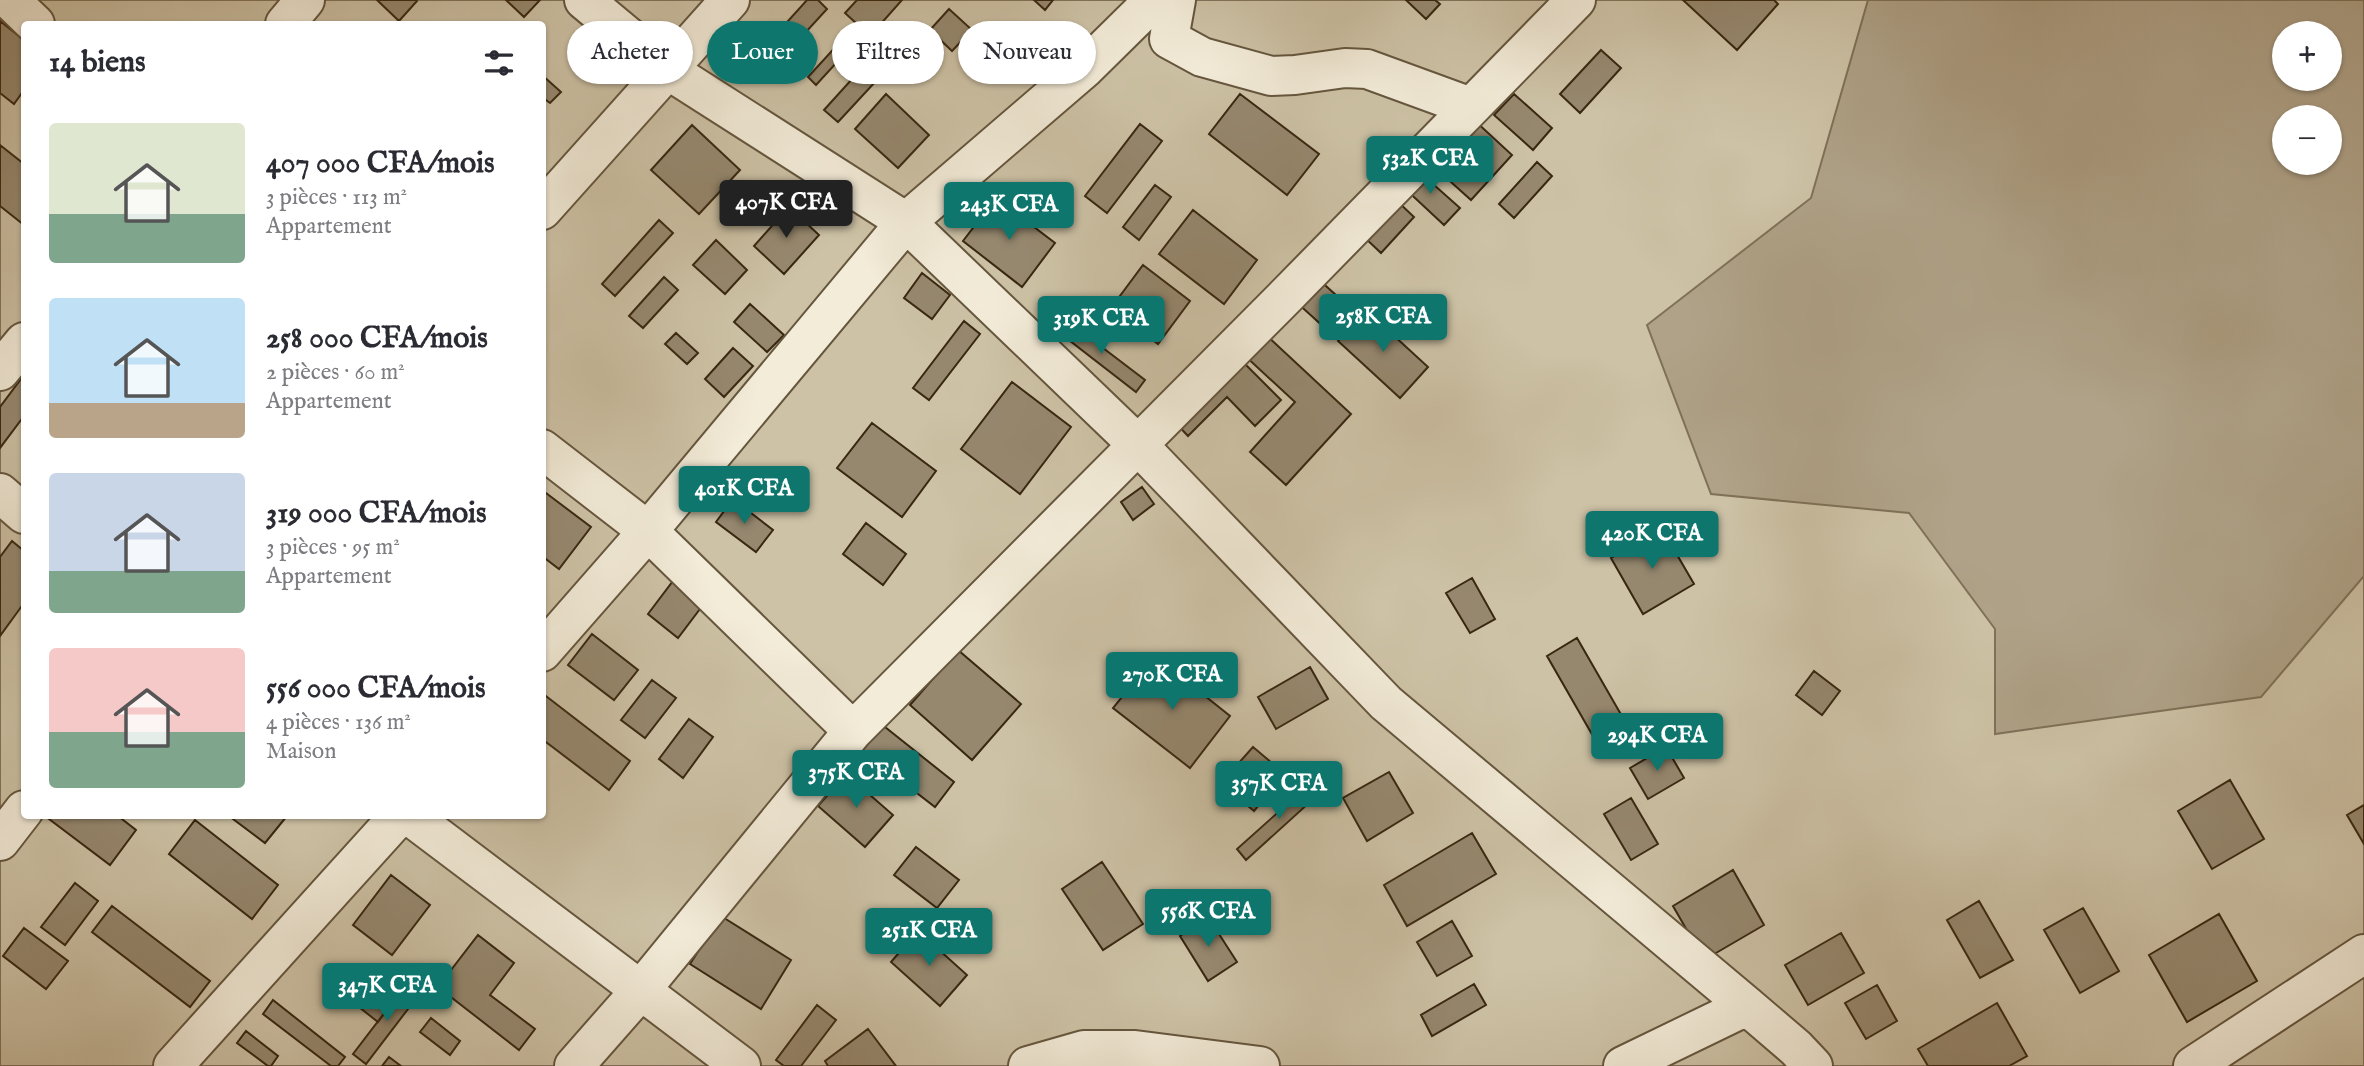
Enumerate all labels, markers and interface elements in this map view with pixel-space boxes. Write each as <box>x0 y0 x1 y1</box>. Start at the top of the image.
chip: Acheter <box>567 21 693 84</box>
chip: Louer <box>707 21 818 84</box>
chip: Filtres <box>832 21 944 84</box>
chip: Nouveau <box>958 21 1096 84</box>
map controls <box>2272 21 2342 175</box>
button: + <box>2272 21 2342 91</box>
text: 14 biens <box>49 44 146 82</box>
icon: filters <box>480 44 518 82</box>
button: − <box>2272 105 2342 175</box>
pin: 532K CFA <box>1358 136 1502 196</box>
text: 532K CFA <box>1382 144 1478 173</box>
text: 407 000 CFA/mois <box>266 145 495 183</box>
icon: home <box>105 151 189 235</box>
pin: 407K CFA <box>714 180 858 240</box>
pin: 243K CFA <box>937 182 1081 242</box>
text: 3 pièces · 113 m² <box>266 183 407 212</box>
text: 407K CFA <box>736 188 836 217</box>
text: 243K CFA <box>960 190 1058 219</box>
text: Appartement <box>266 212 392 241</box>
pin: 258K CFA <box>1311 294 1455 354</box>
pin: 319K CFA <box>1029 296 1173 356</box>
text: 258K CFA <box>1335 302 1431 331</box>
text: 319K CFA <box>1054 304 1148 333</box>
text: 258 000 CFA/mois <box>266 320 488 358</box>
icon: home <box>105 326 189 410</box>
text: 2 pièces · 60 m² <box>266 358 405 387</box>
text: Appartement <box>266 387 392 416</box>
pin: 401K CFA <box>672 466 816 526</box>
text: 401K CFA <box>695 474 793 503</box>
text: 319 000 CFA/mois <box>266 495 487 533</box>
icon: home <box>105 501 189 585</box>
pin: 420K CFA <box>1580 512 1724 571</box>
text: 420K CFA <box>1602 519 1702 548</box>
text: 3 pièces · 95 m² <box>266 533 400 562</box>
text: Appartement <box>266 562 392 591</box>
pin: 270K CFA <box>1100 652 1244 712</box>
text: 270K CFA <box>1122 660 1222 689</box>
text: 556 000 CFA/mois <box>266 670 485 708</box>
icon: home <box>105 676 189 760</box>
text: 4 pièces · 136 m² <box>266 708 411 737</box>
pin: 294K CFA <box>1585 714 1729 773</box>
text: 294K CFA <box>1607 721 1707 750</box>
text: Maison <box>266 737 336 766</box>
pin: 375K CFA <box>784 750 928 810</box>
text: 375K CFA <box>808 758 904 787</box>
pin: 357K CFA <box>1207 762 1351 821</box>
text: 357K CFA <box>1231 769 1327 798</box>
pin: 556K CFA <box>1136 890 1280 949</box>
text: 556K CFA <box>1161 897 1255 926</box>
pin: 251K CFA <box>857 908 1001 968</box>
text: 251K CFA <box>881 916 977 945</box>
pin: 347K CFA <box>315 964 459 1023</box>
text: 347K CFA <box>338 971 436 1000</box>

